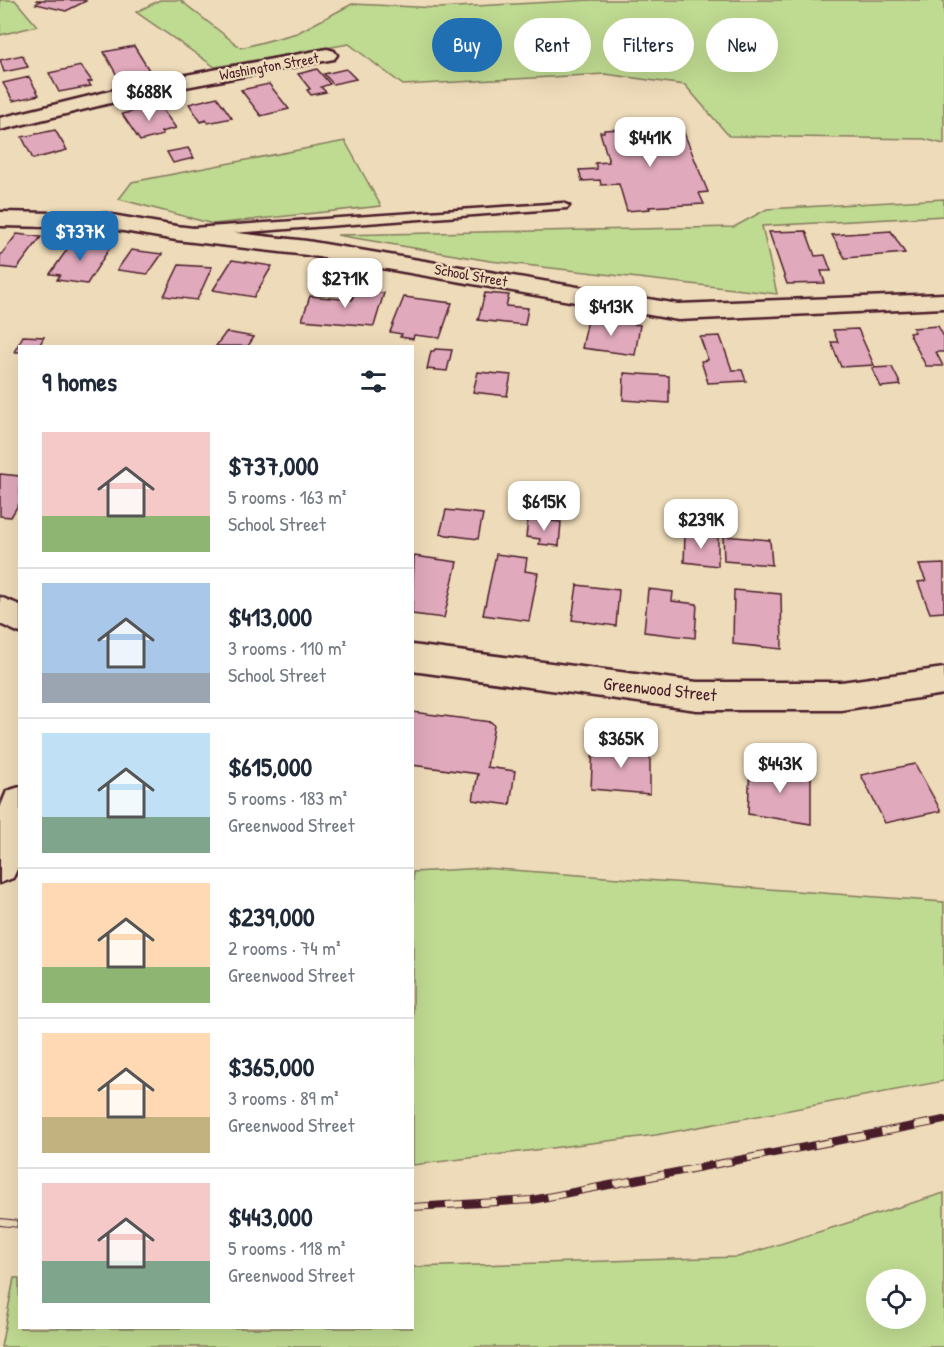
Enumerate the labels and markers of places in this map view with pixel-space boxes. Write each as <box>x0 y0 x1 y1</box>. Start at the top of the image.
pin: $688K <box>107 71 191 122</box>
pin: $441K <box>608 117 692 168</box>
pin: $737K <box>38 211 122 262</box>
pin: $271K <box>303 258 387 309</box>
pin: $413K <box>569 286 653 337</box>
pin: $615K <box>502 481 586 532</box>
pin: $239K <box>659 499 743 550</box>
pin: $365K <box>579 718 663 769</box>
pin: $443K <box>738 743 822 794</box>

